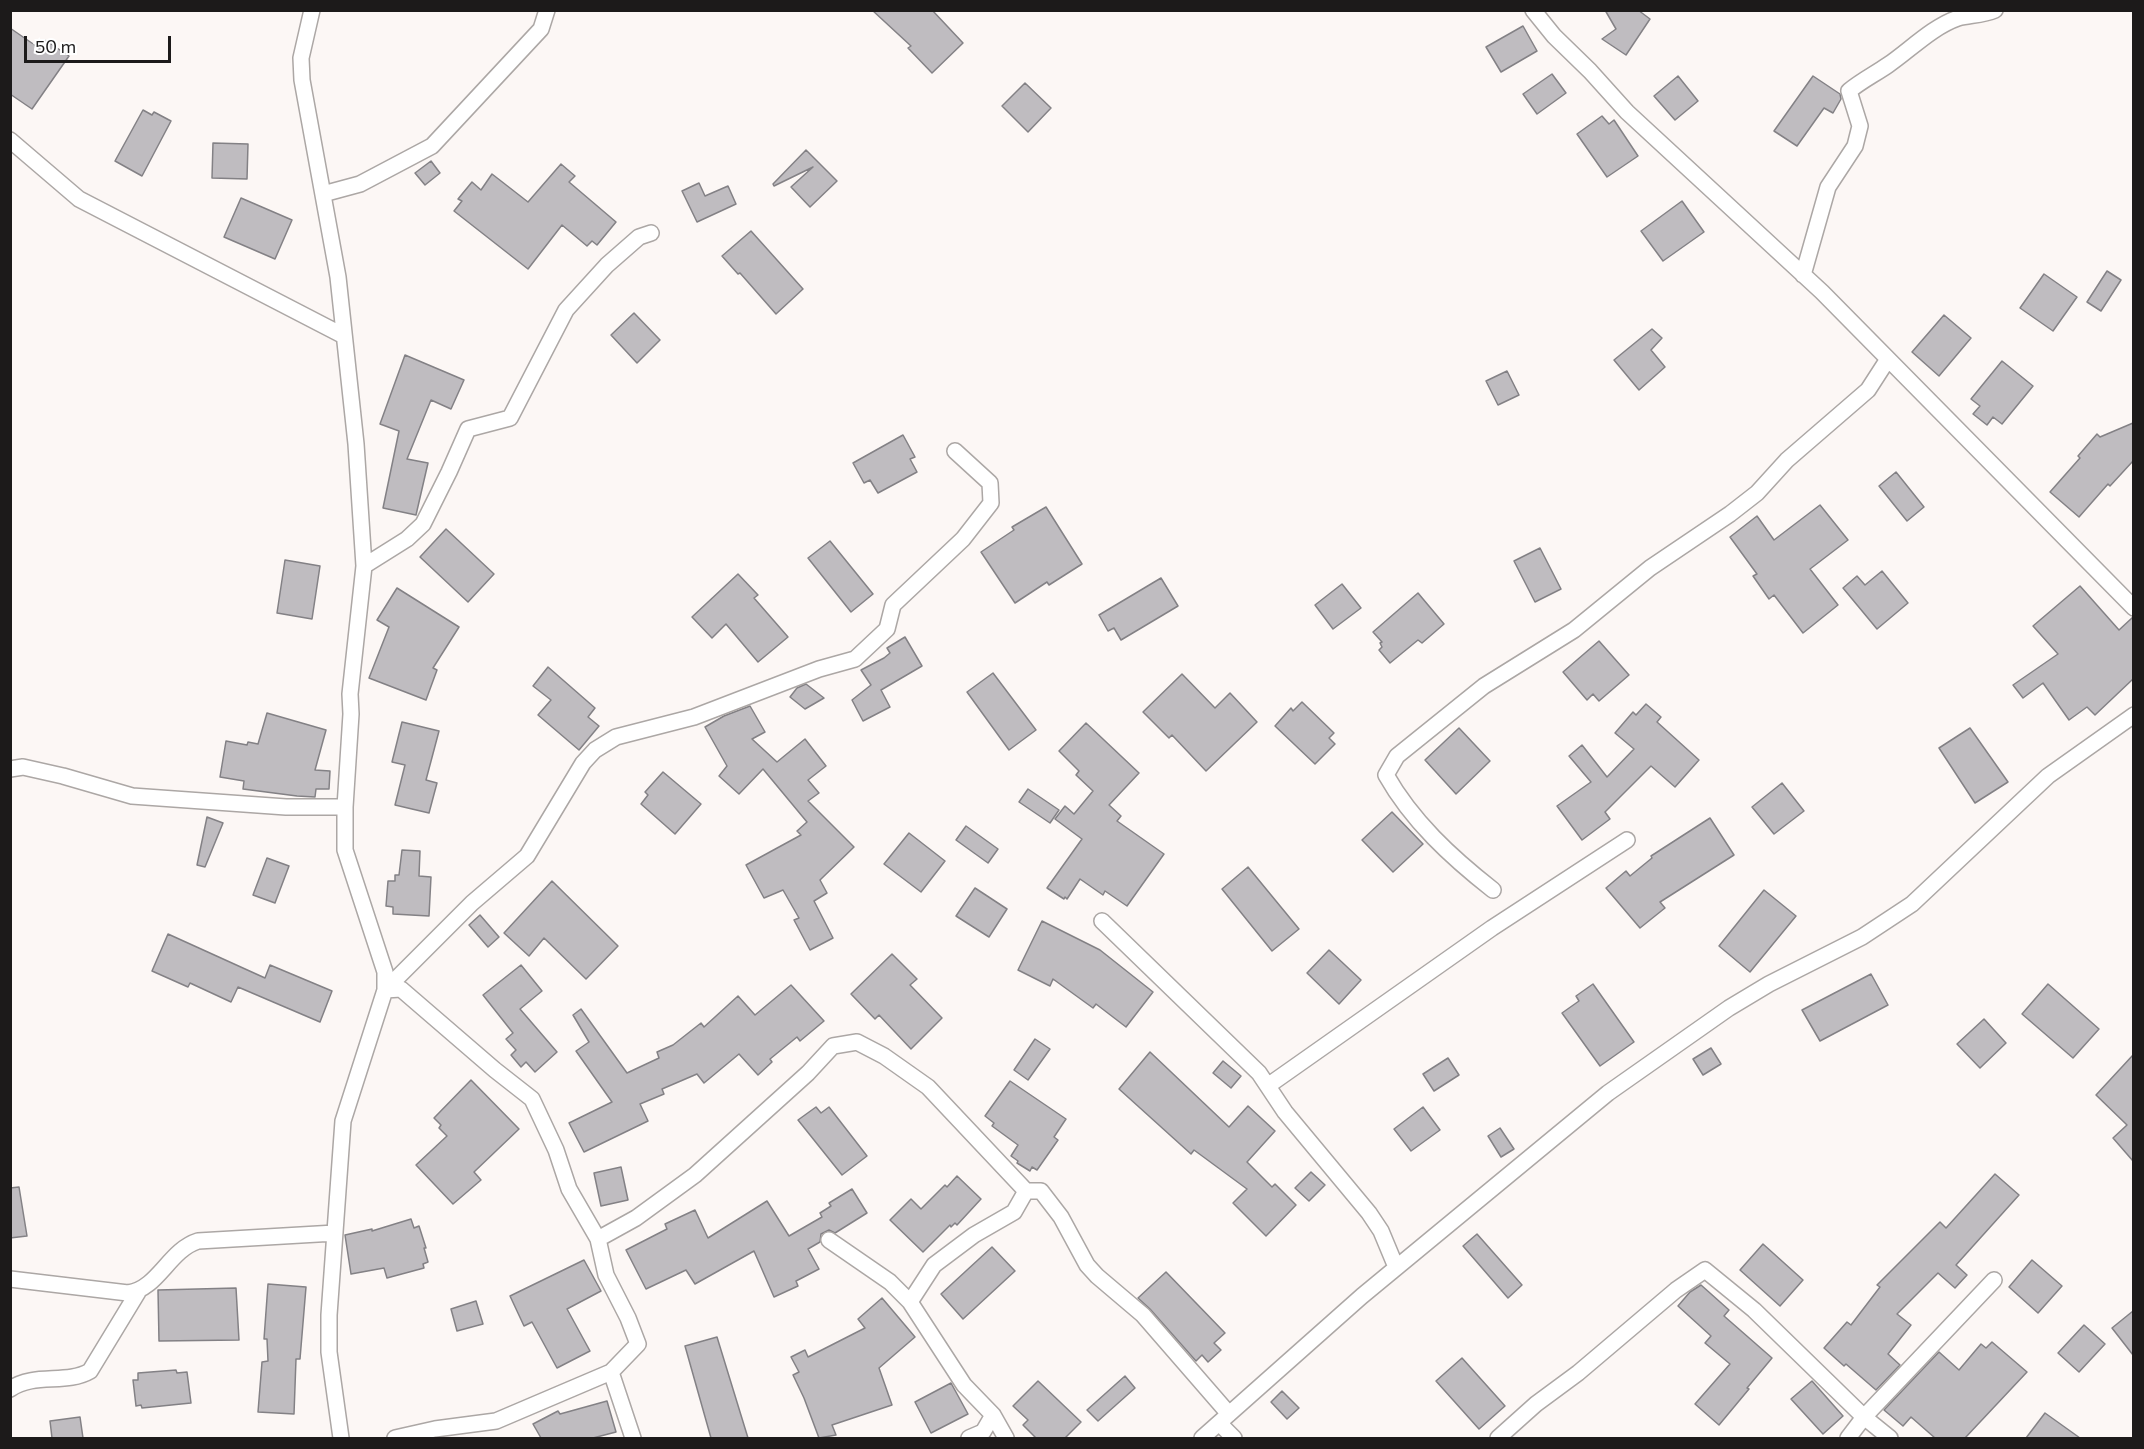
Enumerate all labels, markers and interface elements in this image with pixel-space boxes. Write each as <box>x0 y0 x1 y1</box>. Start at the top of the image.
scale bar <box>27 24 174 62</box>
text: 50 m <box>35 35 76 57</box>

